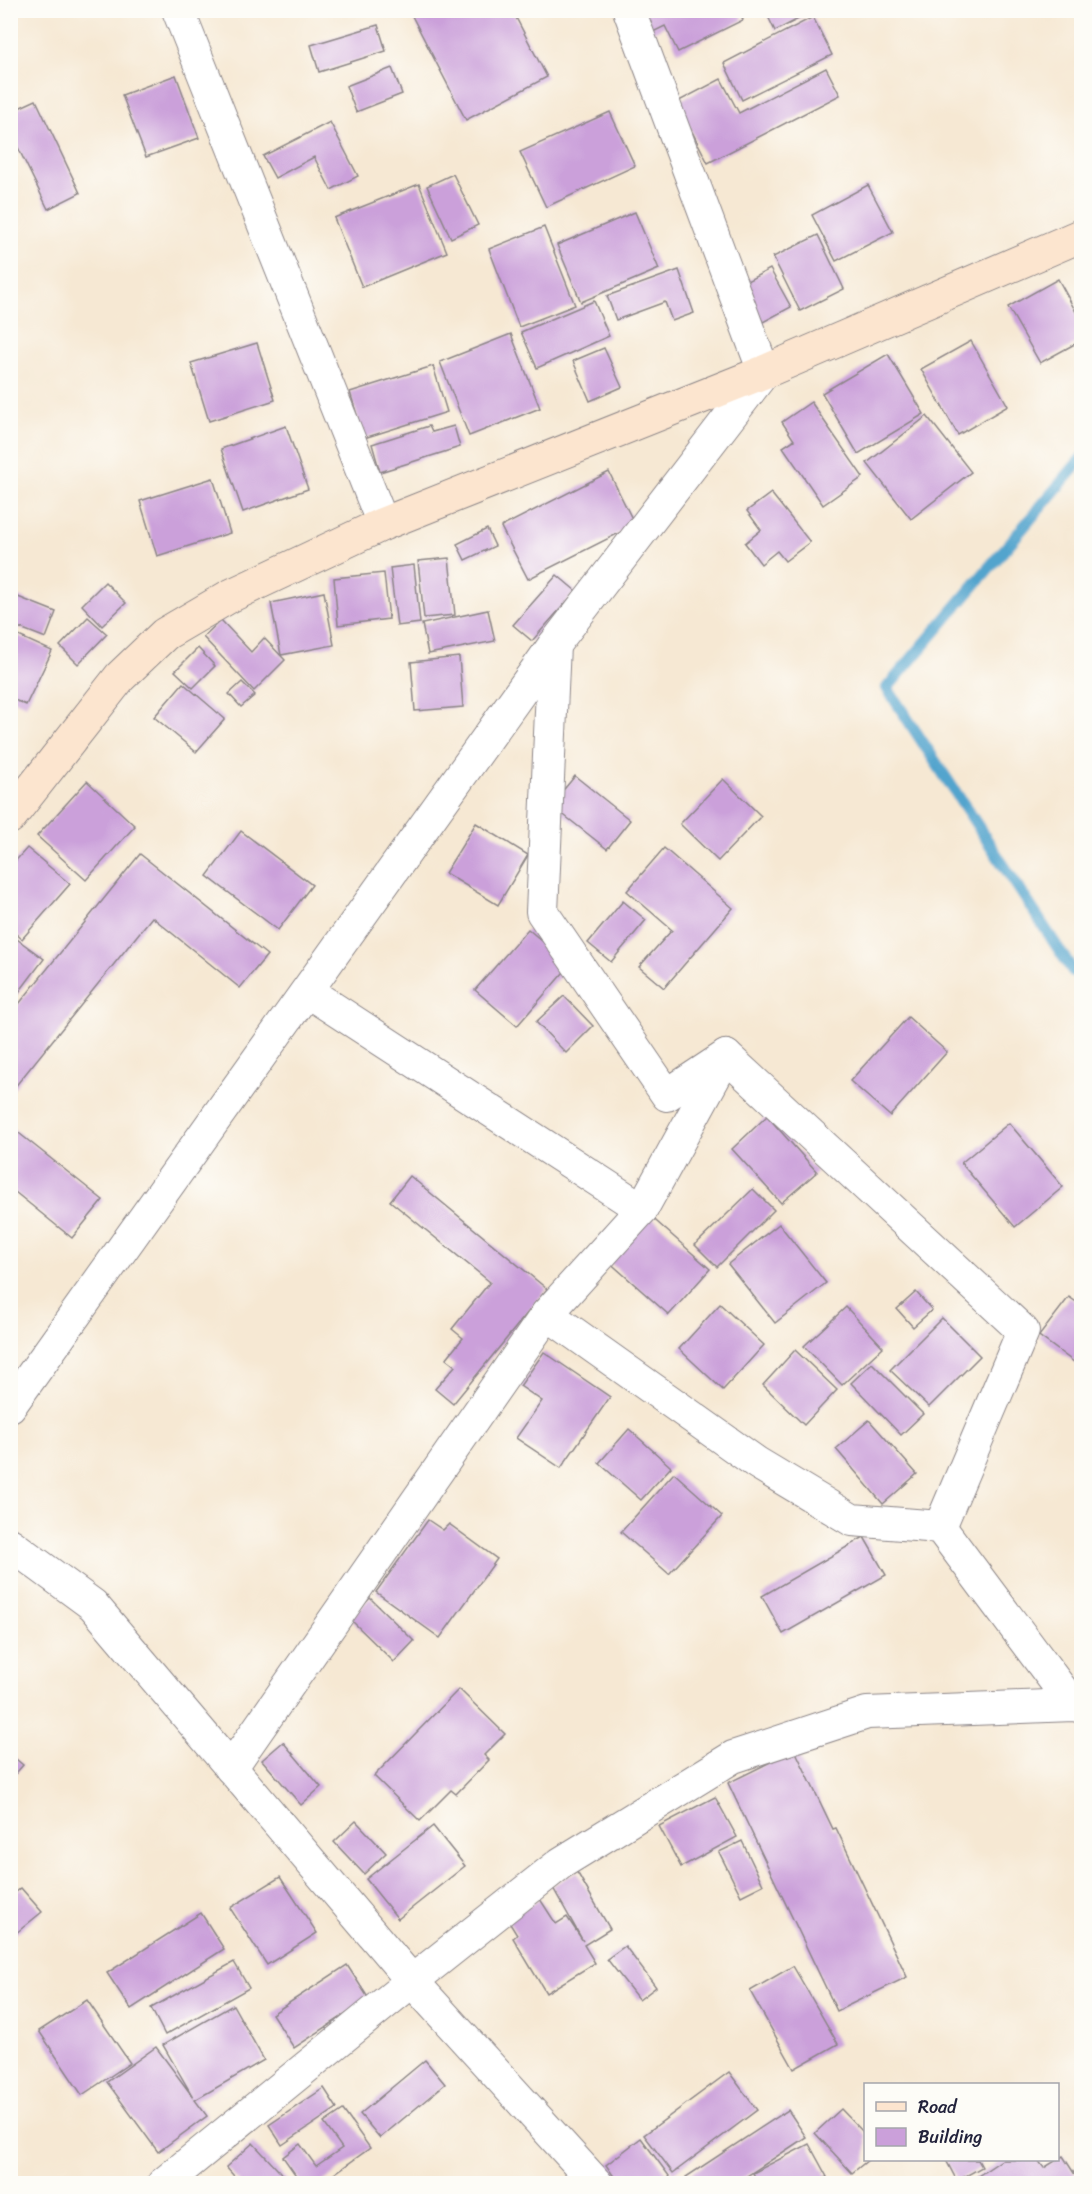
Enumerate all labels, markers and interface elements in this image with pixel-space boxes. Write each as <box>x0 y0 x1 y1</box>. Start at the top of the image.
legend <box>864 2083 1059 2161</box>
text: Road <box>918 2091 958 2123</box>
text: Building <box>918 2121 982 2153</box>

